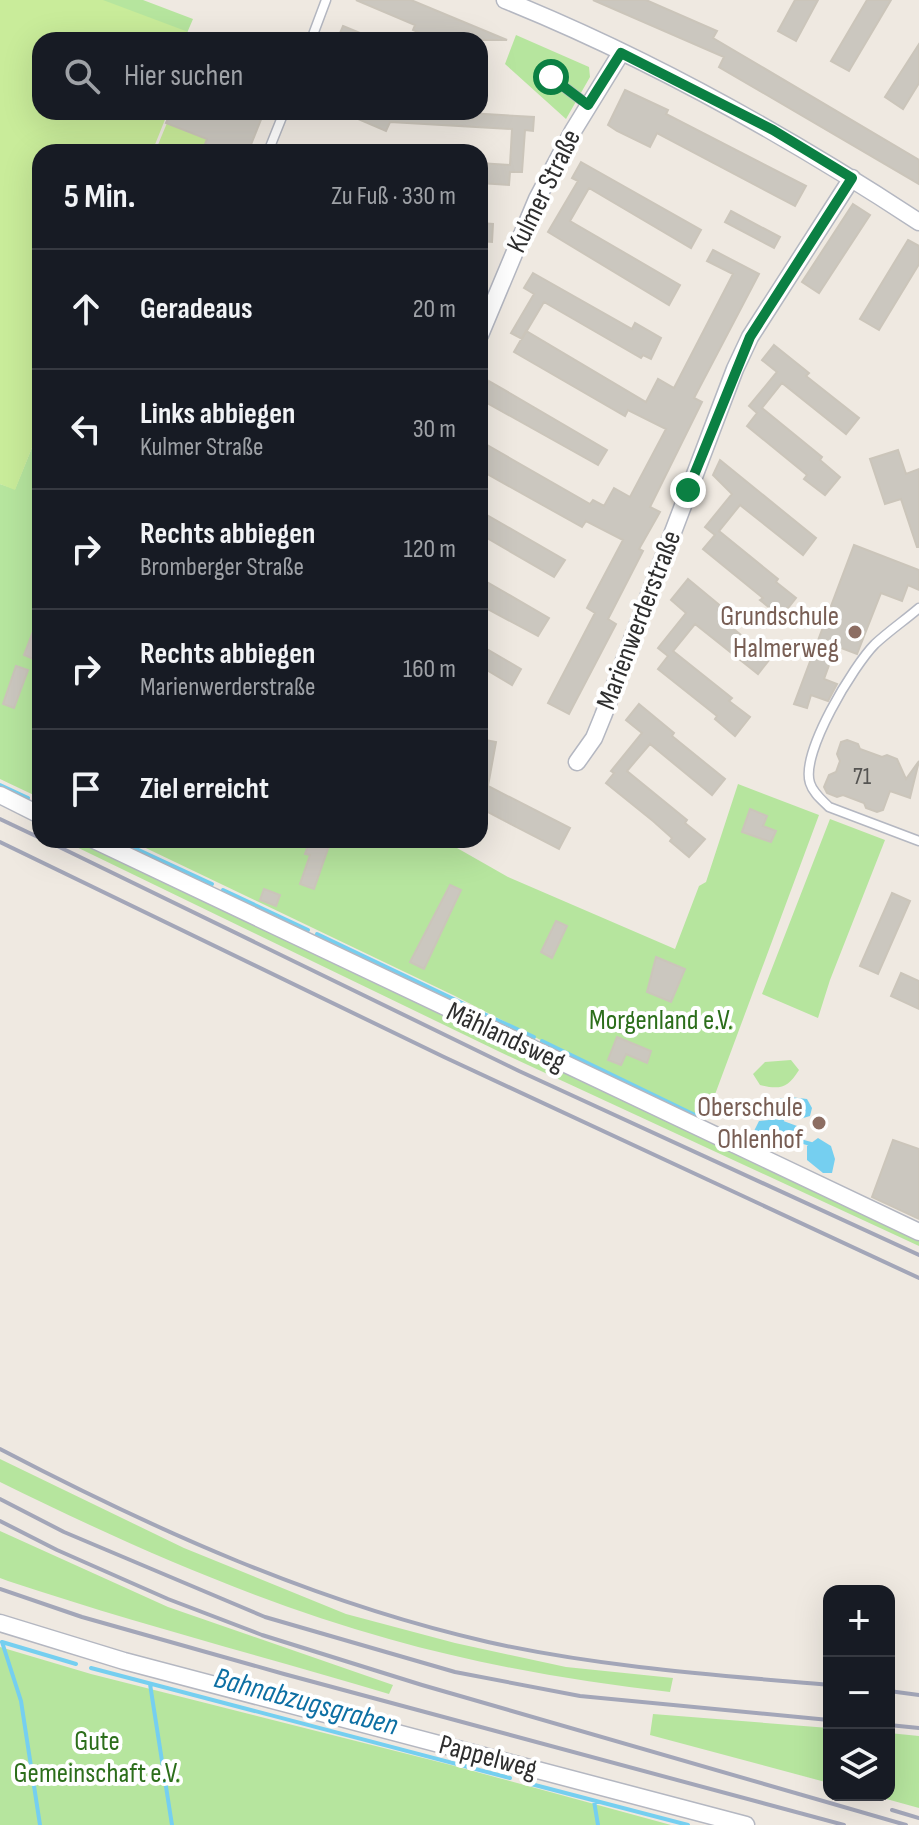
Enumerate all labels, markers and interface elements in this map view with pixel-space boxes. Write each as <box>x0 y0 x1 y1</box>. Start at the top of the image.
search box <box>32 32 488 120</box>
icon: search <box>60 54 104 98</box>
text: Hier suchen <box>124 58 243 94</box>
route start <box>533 59 569 95</box>
street label: Kulmer Straße <box>500 124 588 258</box>
text: 5 Min. <box>64 176 136 217</box>
text: Zu Fuß · 330 m <box>331 181 456 212</box>
icon: ahead <box>64 287 108 331</box>
text: Geradeaus <box>140 291 253 327</box>
text: 20 m <box>413 294 456 325</box>
text: Links abbiegen <box>140 396 295 432</box>
icon: left <box>64 407 108 451</box>
text: 30 m <box>413 414 456 445</box>
text: Kulmer Straße <box>140 432 263 463</box>
route end <box>670 472 706 508</box>
text: Rechts abbiegen <box>140 516 315 552</box>
street label: Marienwerderstraße <box>590 526 688 714</box>
icon: right <box>64 527 108 571</box>
text: 120 m <box>403 534 456 565</box>
text: Bromberger Straße <box>140 552 304 583</box>
place label: Grundschule Halmerweg <box>720 600 839 665</box>
marker: Grundschule Halmerweg <box>846 623 864 641</box>
text: Rechts abbiegen <box>140 636 315 672</box>
icon: right <box>64 647 108 691</box>
text: 160 m <box>403 654 456 685</box>
text: Marienwerderstraße <box>140 672 315 703</box>
house number: 71 <box>853 762 872 791</box>
icon: arrive <box>64 767 108 811</box>
text: Ziel erreicht <box>140 771 269 807</box>
street label: Mählandsweg <box>441 995 571 1079</box>
park label: Morgenland e.V. <box>589 1004 733 1037</box>
place label: Oberschule Ohlenhof <box>697 1091 804 1156</box>
marker: Oberschule Ohlenhof <box>810 1114 828 1132</box>
map controls <box>823 1585 895 1801</box>
button: + <box>823 1585 895 1657</box>
button: − <box>823 1657 895 1729</box>
water label: Bahnabzugsgraben <box>210 1660 402 1744</box>
park label: Gute Gemeinschaft e.V. <box>14 1725 180 1790</box>
street label: Pappelweg <box>435 1728 541 1786</box>
button: layers <box>823 1729 895 1801</box>

